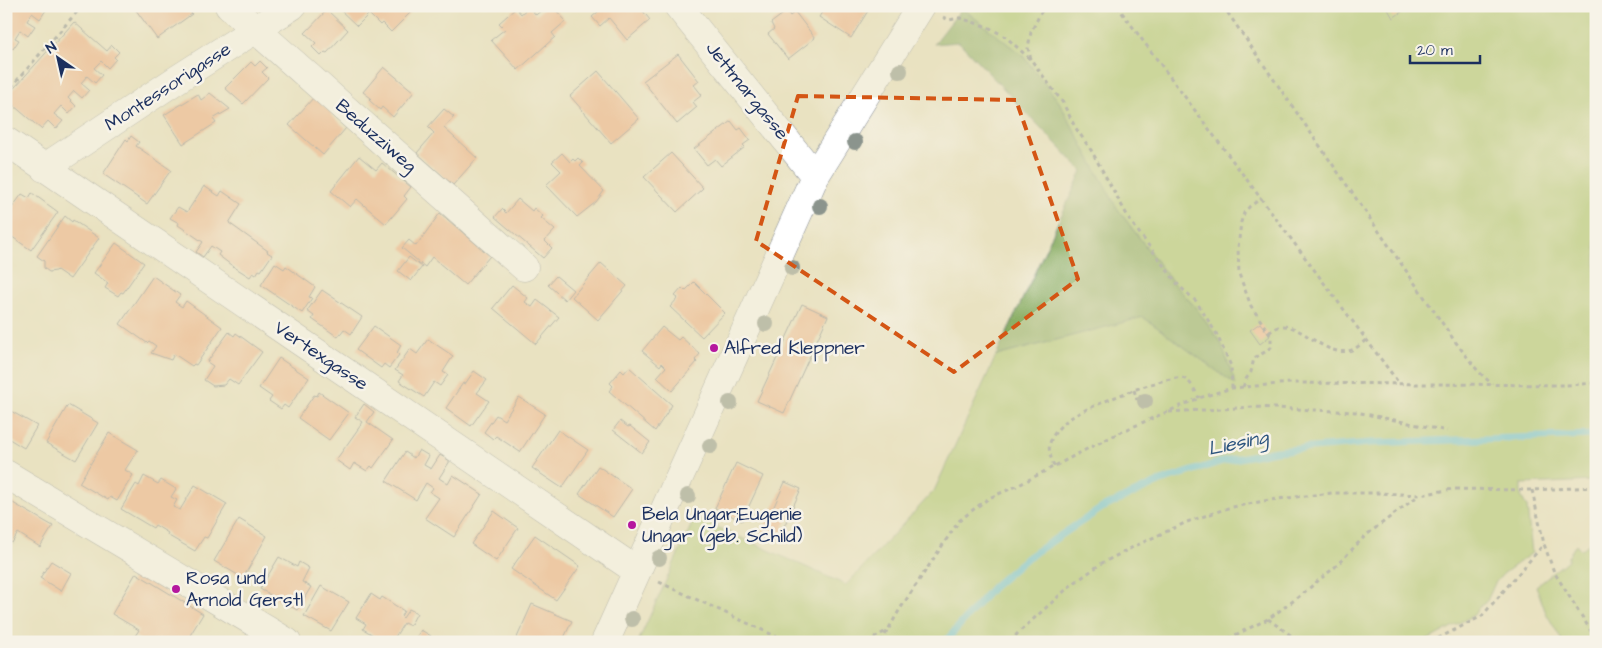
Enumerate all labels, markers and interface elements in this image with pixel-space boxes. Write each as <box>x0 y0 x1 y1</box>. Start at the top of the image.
north arrow <box>32 32 82 82</box>
scale bar <box>1410 32 1480 64</box>
street label: Montessorigasse <box>100 36 237 139</box>
street label: Jettmargasse <box>698 36 795 147</box>
text: N <box>42 37 61 59</box>
text: 20 m <box>1417 40 1453 61</box>
street label: Beduzziweg <box>329 93 423 180</box>
street label: Vertexgasse <box>268 314 373 398</box>
place label: Alfred Kleppner <box>724 335 865 362</box>
marker: Alfred Kleppner <box>708 342 720 354</box>
water label: Liesing <box>1205 423 1273 464</box>
place label: Bela Ungar;Eugenie Ungar (geb. Schild) <box>642 501 803 551</box>
marker: Bela Ungar;Eugenie Ungar (geb. Schild) <box>626 519 638 531</box>
place label: Rosa und Arnold Gerstl <box>186 565 303 614</box>
marker: Rosa und Arnold Gerstl <box>170 583 182 595</box>

